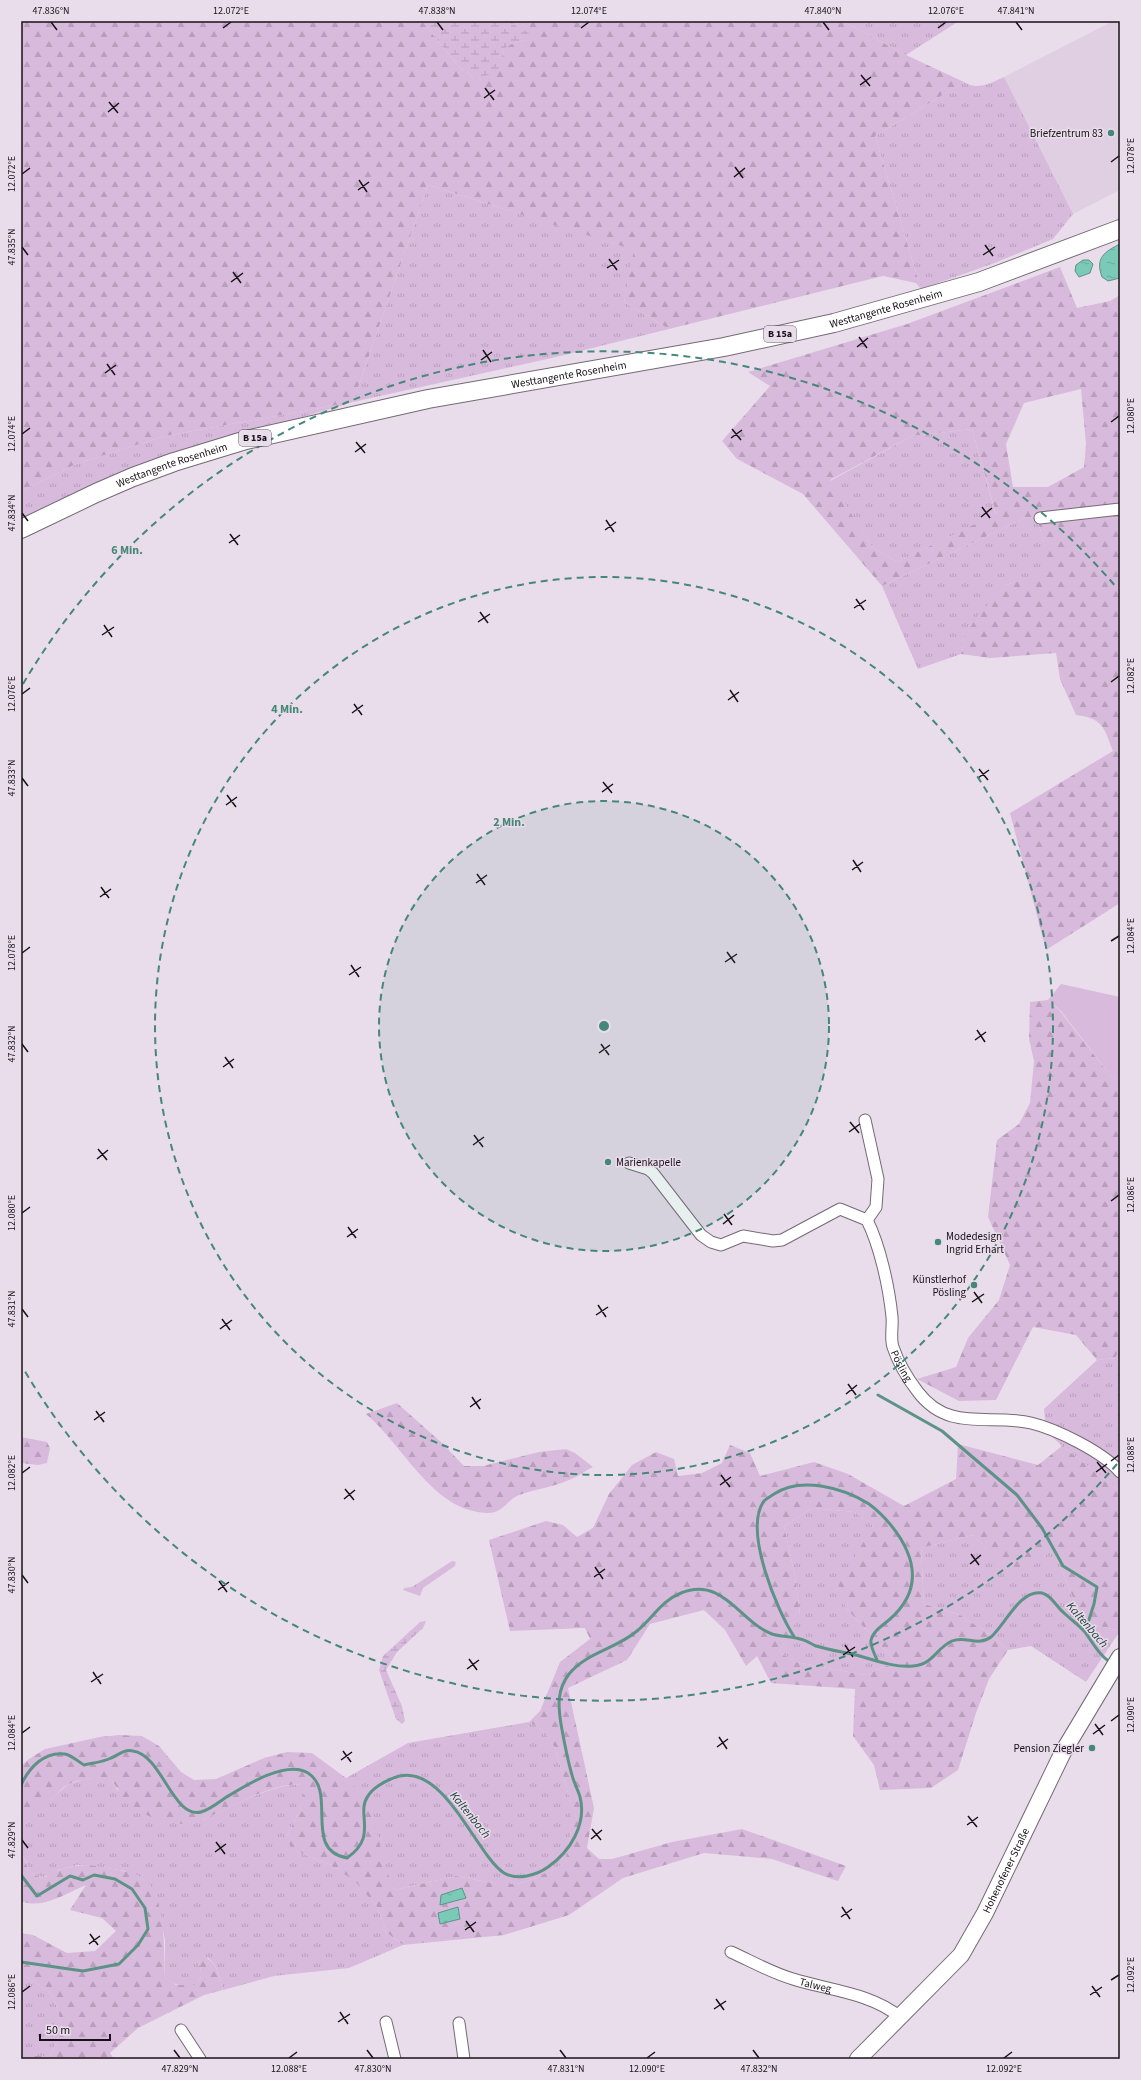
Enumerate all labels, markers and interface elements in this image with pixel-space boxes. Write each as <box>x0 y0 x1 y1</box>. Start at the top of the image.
text: 47.836°N <box>32 4 70 18</box>
text: 12.072°E <box>213 4 249 18</box>
text: 47.838°N <box>418 4 456 18</box>
text: 12.074°E <box>571 4 607 18</box>
text: 47.840°N <box>804 4 842 18</box>
text: 12.076°E <box>928 4 964 18</box>
text: 47.841°N <box>997 4 1035 18</box>
place label: Briefzentrum 83 <box>1030 126 1103 141</box>
marker: Briefzentrum 83 <box>1106 128 1116 138</box>
text: 12.078°E <box>1124 138 1138 174</box>
text: 12.072°E <box>5 156 19 192</box>
text: 47.835°N <box>5 228 19 266</box>
street label: Westtangente Rosenheim <box>828 285 944 331</box>
road number: B 15a <box>764 326 796 342</box>
street label: Westtangente Rosenheim <box>510 357 628 392</box>
text: 12.080°E <box>1124 398 1138 434</box>
text: 12.074°E <box>5 416 19 452</box>
road number: B 15a <box>239 430 271 446</box>
street label: Westtangente Rosenheim <box>114 439 229 491</box>
text: 47.834°N <box>5 494 19 532</box>
text: 6 Min. <box>111 542 143 559</box>
text: 12.082°E <box>1124 658 1138 694</box>
text: 12.076°E <box>5 676 19 712</box>
text: 4 Min. <box>271 701 303 718</box>
text: 47.833°N <box>5 759 19 797</box>
text: 2 Min. <box>493 814 525 831</box>
text: 12.084°E <box>1124 918 1138 954</box>
text: 12.078°E <box>5 935 19 971</box>
centre of rings <box>597 1019 611 1033</box>
text: 47.832°N <box>5 1025 19 1063</box>
place label: Marienkapelle <box>616 1155 682 1170</box>
marker: Marienkapelle <box>603 1157 613 1167</box>
text: 12.086°E <box>1124 1177 1138 1213</box>
text: 12.080°E <box>5 1195 19 1231</box>
place label: Modedesign Ingrid Erhart <box>946 1229 1004 1257</box>
marker: Modedesign Ingrid Erhart <box>933 1237 943 1247</box>
place label: Künstlerhof Pösling <box>912 1272 967 1300</box>
marker: Künstlerhof Pösling <box>969 1280 979 1290</box>
text: 47.831°N <box>5 1290 19 1328</box>
street label: Pösling <box>887 1348 916 1385</box>
text: 12.088°E <box>1124 1437 1138 1473</box>
text: 12.082°E <box>5 1455 19 1491</box>
text: 47.830°N <box>5 1556 19 1594</box>
water label: Kaltenbach <box>1062 1598 1112 1652</box>
text: 12.090°E <box>1124 1697 1138 1733</box>
text: 12.084°E <box>5 1715 19 1751</box>
place label: Pension Ziegler <box>1013 1741 1084 1756</box>
marker: Pension Ziegler <box>1087 1743 1097 1753</box>
water label: Kaltenbach <box>446 1788 494 1842</box>
text: 47.829°N <box>5 1821 19 1859</box>
street label: Hohenofener Straße <box>979 1825 1033 1916</box>
text: 12.092°E <box>1124 1957 1138 1993</box>
text: 12.086°E <box>5 1974 19 2010</box>
street label: Talweg <box>798 1974 833 1996</box>
scale bar <box>40 2016 110 2042</box>
text: 50 m <box>46 2022 70 2039</box>
text: 47.829°N <box>161 2062 199 2076</box>
text: 12.088°E <box>271 2062 307 2076</box>
text: 47.830°N <box>354 2062 392 2076</box>
text: 47.831°N <box>547 2062 585 2076</box>
text: 12.090°E <box>629 2062 665 2076</box>
text: 47.832°N <box>740 2062 778 2076</box>
text: 12.092°E <box>986 2062 1022 2076</box>

